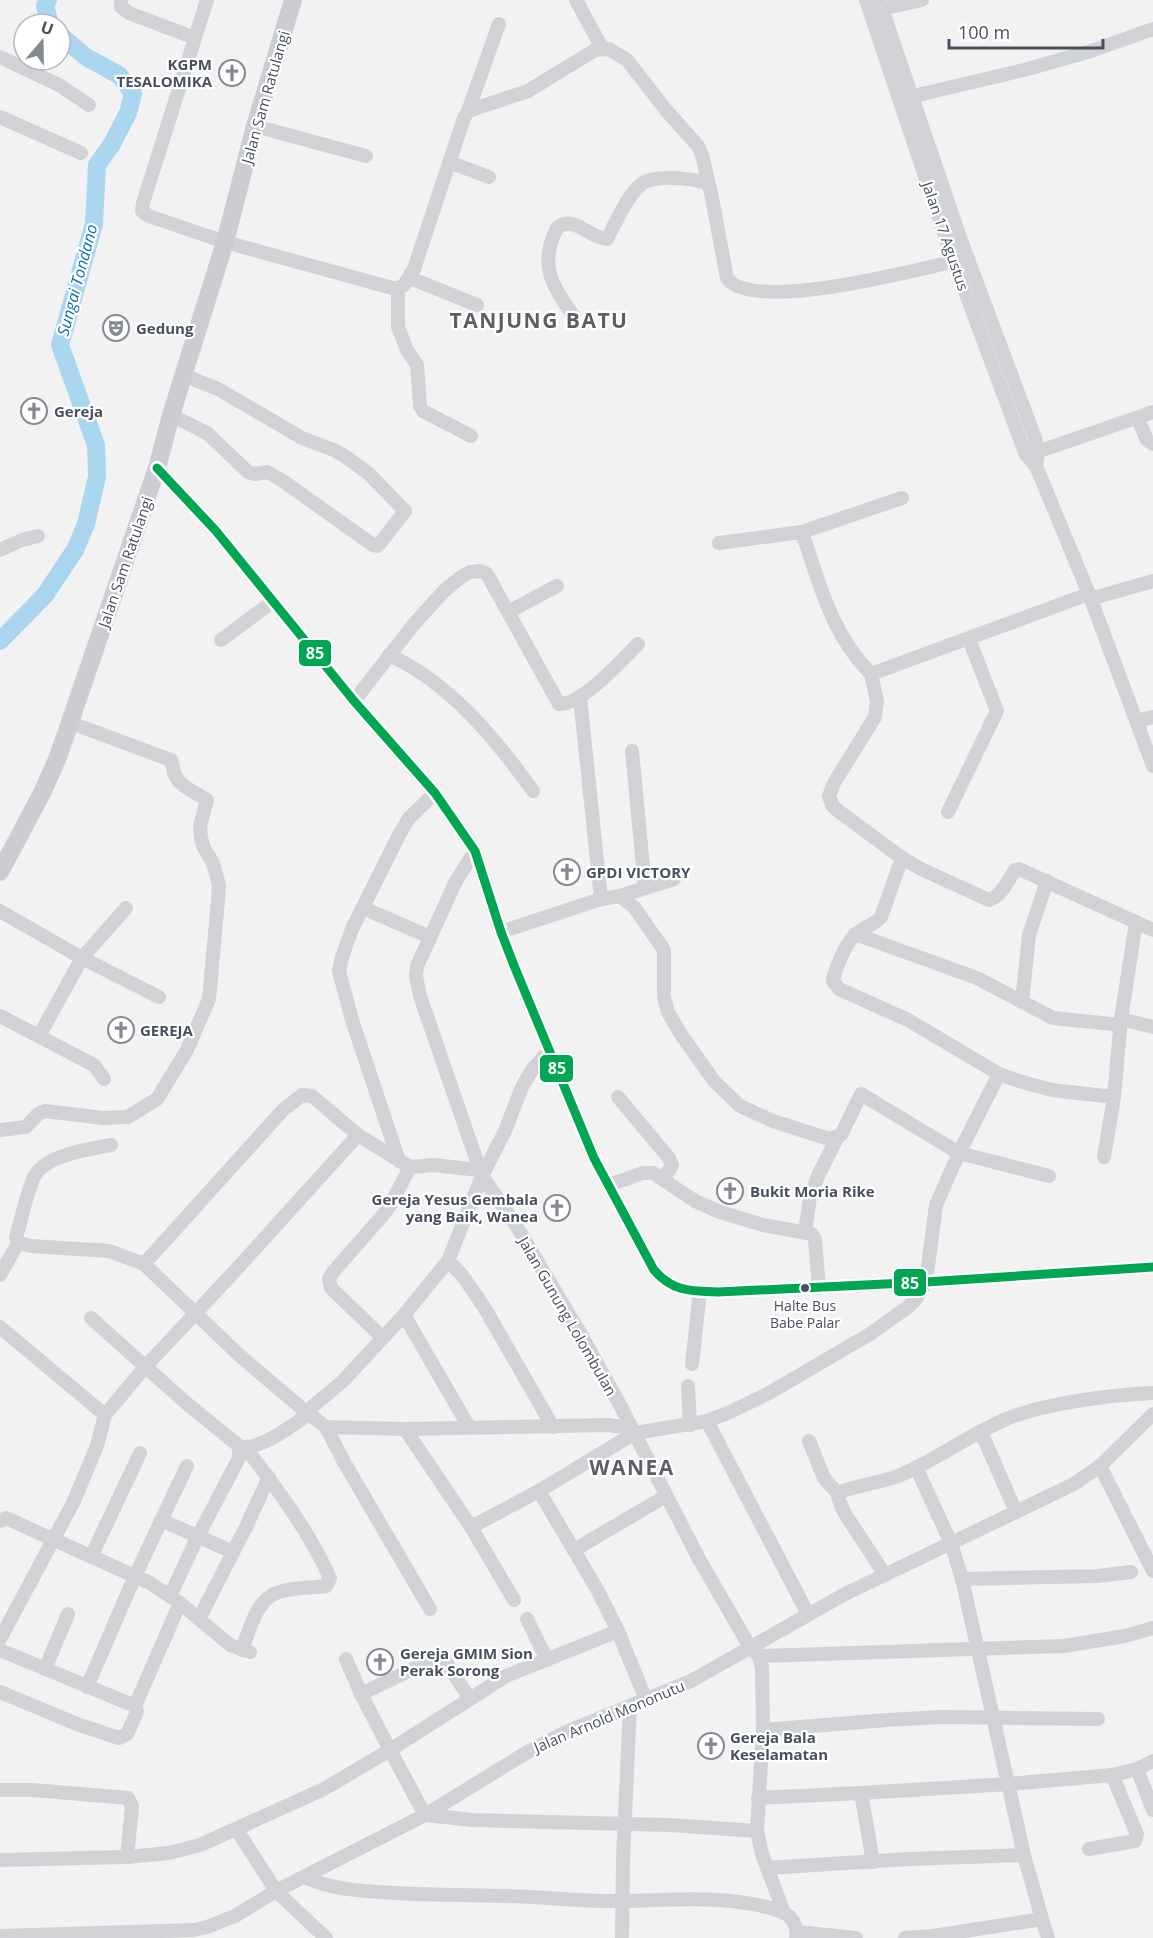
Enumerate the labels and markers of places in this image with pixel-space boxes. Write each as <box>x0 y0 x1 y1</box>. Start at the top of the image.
place label: KGPM TESALOMIKA <box>116 54 213 91</box>
church icon: KGPM TESALOMIKA <box>217 58 247 88</box>
theatre icon: Gedung <box>101 313 131 343</box>
place label: Gedung <box>136 318 194 338</box>
church icon: Gereja <box>19 396 49 426</box>
place label: Gereja <box>54 401 103 421</box>
church icon: GPDI VICTORY <box>552 857 582 887</box>
place label: GPDI VICTORY <box>586 862 691 882</box>
church icon: GEREJA <box>106 1015 136 1045</box>
place label: GEREJA <box>140 1020 194 1040</box>
church icon: Bukit Moria Rike <box>715 1176 745 1206</box>
place label: Bukit Moria Rike <box>750 1181 875 1201</box>
place label: Gereja Yesus Gembala yang Baik, Wanea <box>372 1189 538 1226</box>
church icon: Gereja Yesus Gembala yang Baik, Wanea <box>542 1193 572 1223</box>
marker: Halte Bus Babe Palar <box>799 1282 811 1294</box>
place label: Halte Bus Babe Palar <box>770 1296 840 1332</box>
place label: Gereja GMIM Sion Perak Sorong <box>400 1643 533 1680</box>
church icon: Gereja GMIM Sion Perak Sorong <box>365 1647 395 1677</box>
place label: Gereja Bala Keselamatan <box>730 1727 828 1764</box>
church icon: Gereja Bala Keselamatan <box>696 1731 726 1761</box>

